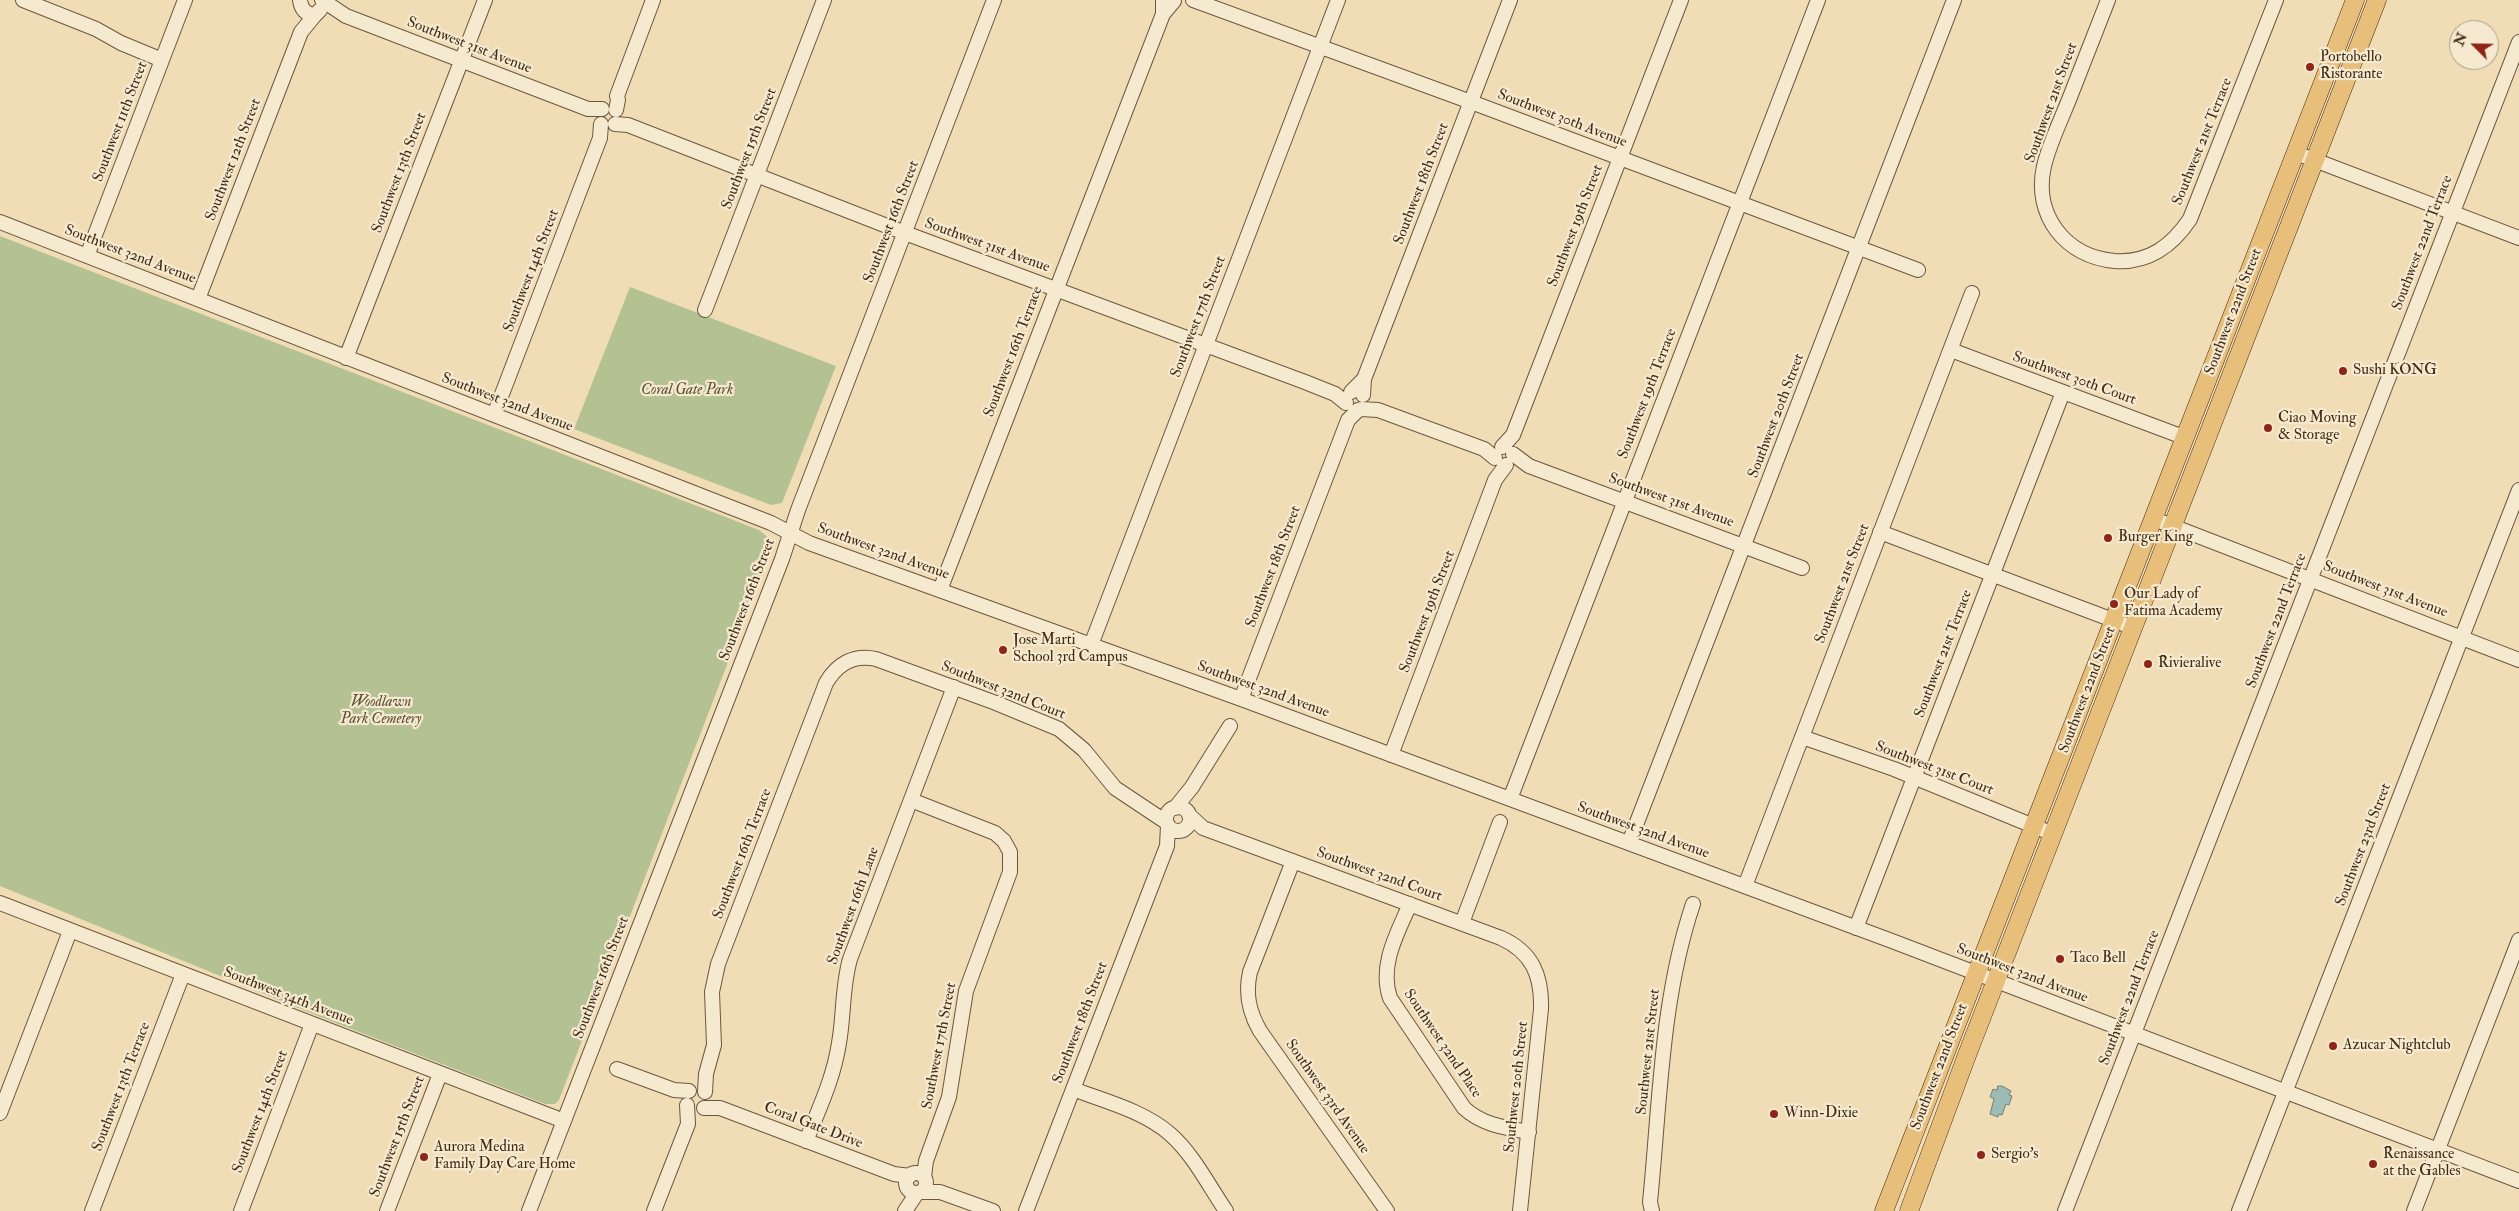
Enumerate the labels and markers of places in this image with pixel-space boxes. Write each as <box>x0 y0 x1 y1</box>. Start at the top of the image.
place label: Portobello Ristorante <box>2320 49 2382 84</box>
marker: Portobello Ristorante <box>2304 61 2316 73</box>
place label: Sushi KONG <box>2353 362 2437 380</box>
marker: Sushi KONG <box>2337 365 2349 377</box>
place label: Ciao Moving & Storage <box>2278 410 2356 445</box>
marker: Ciao Moving & Storage <box>2262 422 2274 434</box>
place label: Burger King <box>2118 529 2193 547</box>
marker: Burger King <box>2102 532 2114 544</box>
place label: Our Lady of Fatima Academy <box>2124 586 2222 621</box>
marker: Our Lady of Fatima Academy <box>2108 598 2120 610</box>
place label: Jose Marti School 3rd Campus <box>1013 632 1128 667</box>
marker: Jose Marti School 3rd Campus <box>997 644 1009 656</box>
place label: Rivieralive <box>2158 655 2221 673</box>
marker: Rivieralive <box>2142 658 2154 670</box>
place label: Taco Bell <box>2070 950 2126 968</box>
marker: Taco Bell <box>2054 953 2066 965</box>
place label: Azucar Nightclub <box>2343 1037 2451 1055</box>
marker: Azucar Nightclub <box>2327 1040 2339 1052</box>
place label: Winn-Dixie <box>1784 1105 1858 1123</box>
marker: Winn-Dixie <box>1768 1108 1780 1120</box>
place label: Aurora Medina Family Day Care Home <box>434 1139 576 1174</box>
place label: Sergio's <box>1991 1146 2038 1164</box>
place label: Renaissance at the Gables <box>2383 1146 2461 1181</box>
marker: Sergio's <box>1975 1149 1987 1161</box>
marker: Aurora Medina Family Day Care Home <box>418 1151 430 1163</box>
marker: Renaissance at the Gables <box>2367 1158 2379 1170</box>

